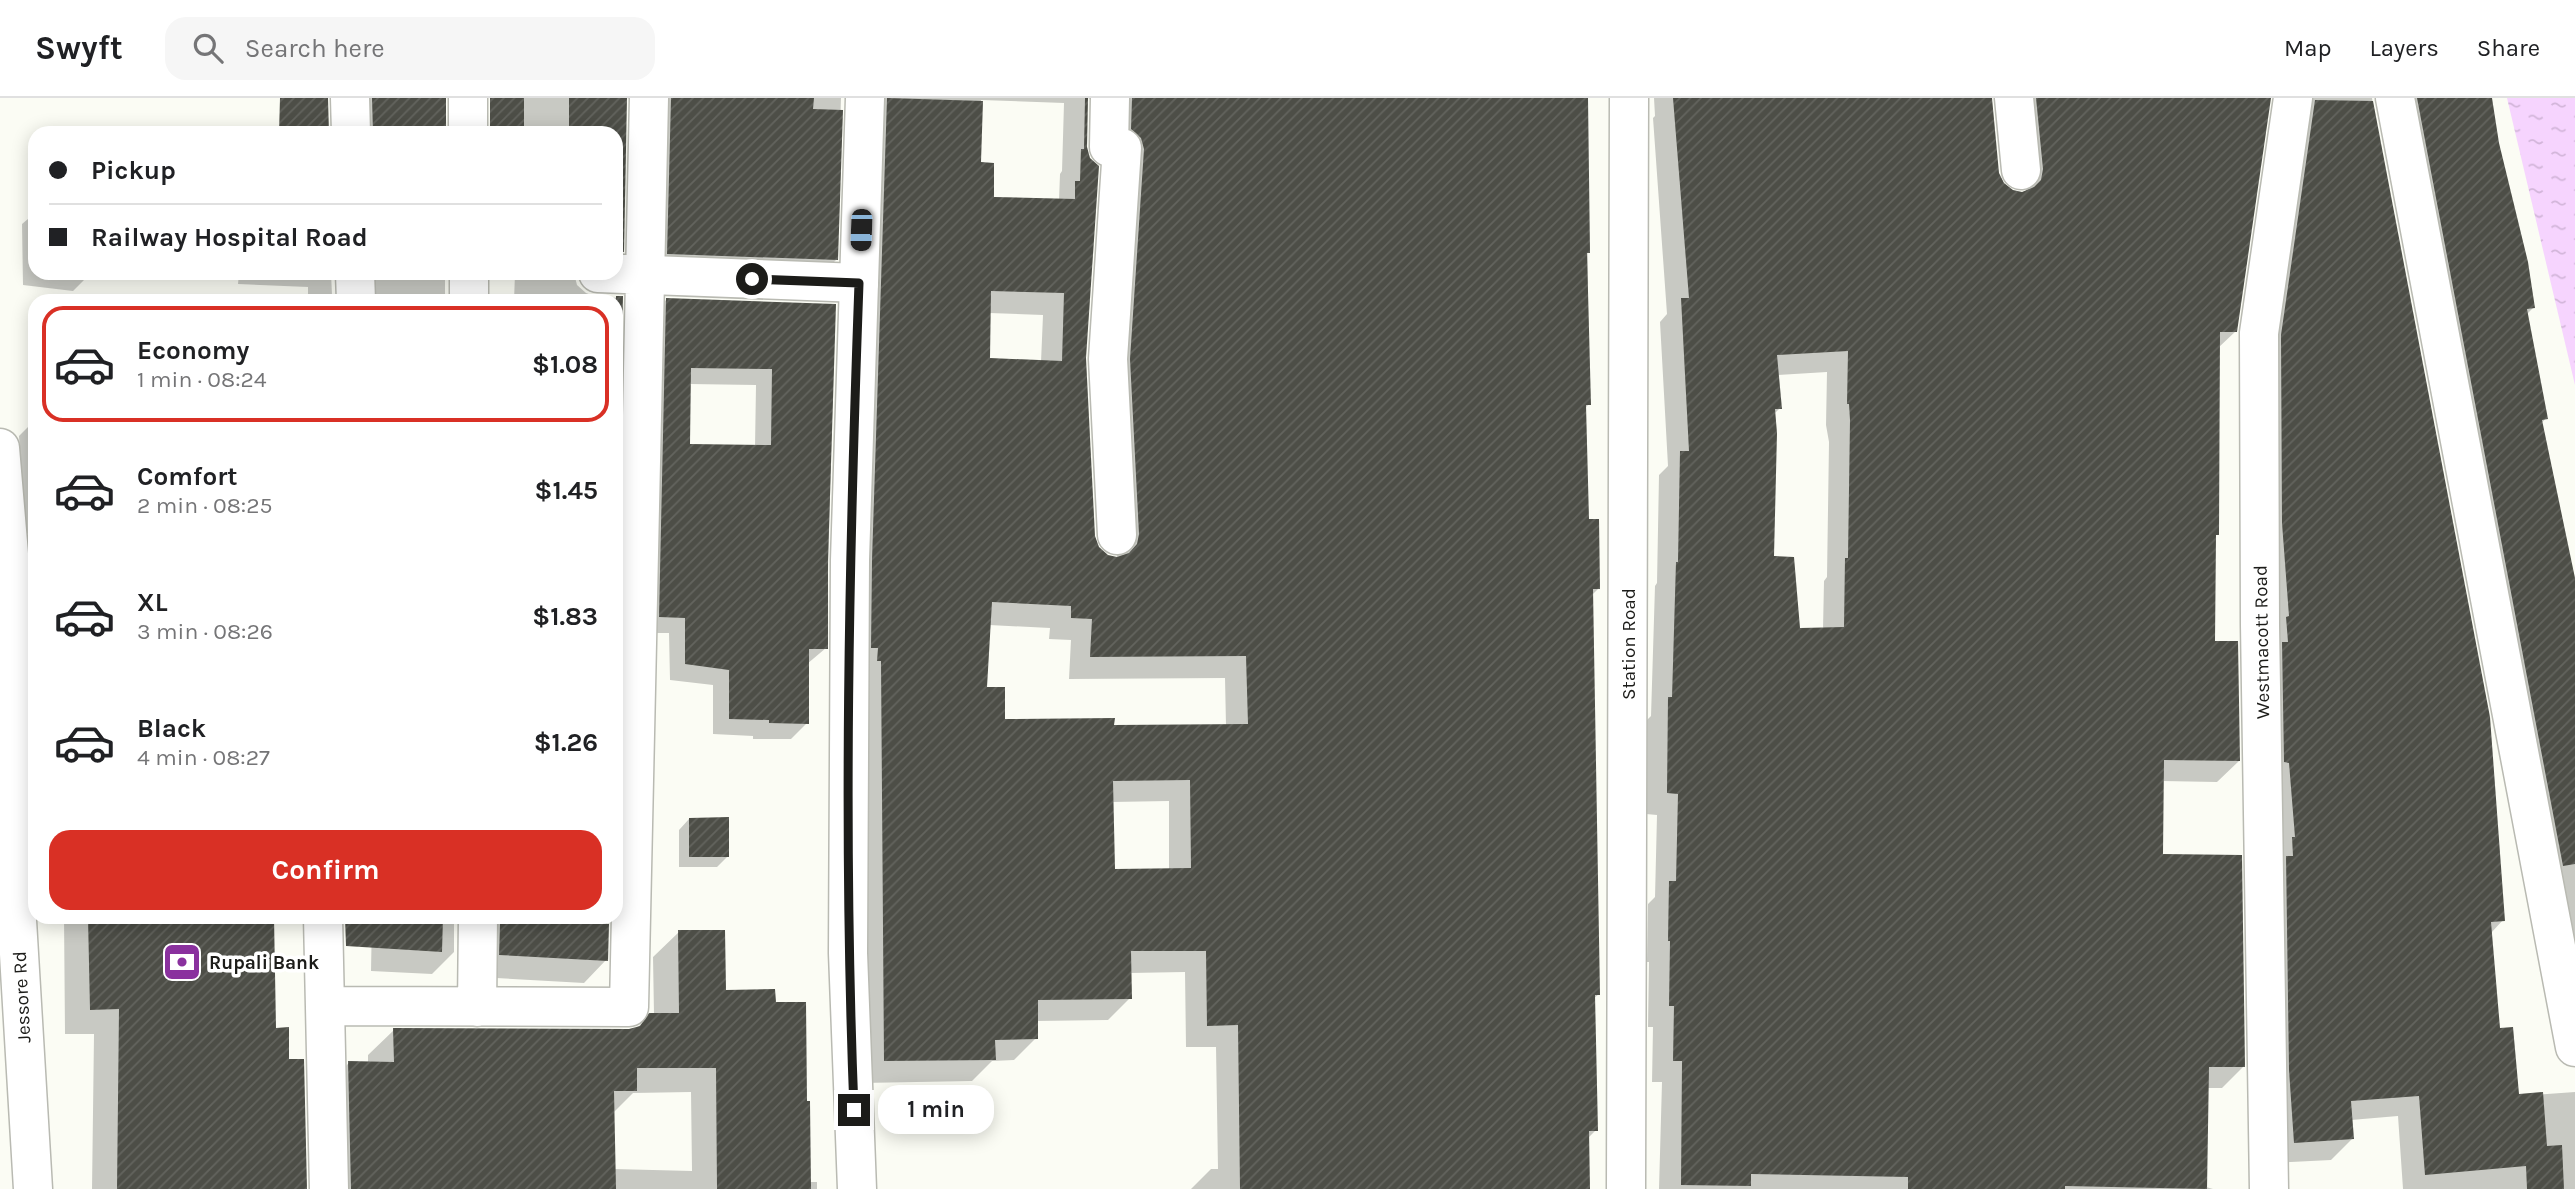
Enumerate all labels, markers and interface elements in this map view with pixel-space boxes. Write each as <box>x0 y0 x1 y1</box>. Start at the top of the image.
search box <box>165 17 655 80</box>
text: Swyft <box>35 29 123 67</box>
icon: search <box>189 29 227 67</box>
text: Search here <box>245 33 385 64</box>
text: Map <box>2284 34 2332 62</box>
text: Layers <box>2370 34 2439 62</box>
text: Share <box>2477 34 2540 62</box>
text: Pickup <box>91 155 176 186</box>
car <box>850 209 873 251</box>
text: Railway Hospital Road <box>91 222 368 253</box>
route start <box>736 263 768 295</box>
icon: car <box>53 333 116 396</box>
text: Economy <box>137 335 249 366</box>
text: $1.08 <box>532 349 598 380</box>
text: 1 min · 08:24 <box>137 366 267 393</box>
icon: car <box>53 459 116 522</box>
text: Comfort <box>137 461 238 492</box>
text: $1.45 <box>535 475 598 506</box>
text: 2 min · 08:25 <box>137 492 272 519</box>
street label: Westmacott Road <box>2250 565 2274 719</box>
icon: car <box>53 585 116 648</box>
text: XL <box>137 587 168 618</box>
street label: Station Road <box>1618 588 1640 700</box>
text: $1.83 <box>532 601 598 632</box>
text: 3 min · 08:26 <box>137 618 273 645</box>
icon: car <box>53 711 116 774</box>
text: Black <box>137 713 206 744</box>
text: $1.26 <box>534 727 598 758</box>
text: 4 min · 08:27 <box>137 744 270 771</box>
button: Confirm <box>49 830 602 910</box>
bank icon: Rupali Bank <box>161 941 203 983</box>
street label: Jessore Rd <box>9 951 35 1043</box>
place label: Rupali Bank <box>209 952 319 974</box>
callout: 1 min <box>878 1086 994 1134</box>
route end <box>838 1094 870 1126</box>
text: 1 min <box>907 1096 965 1123</box>

